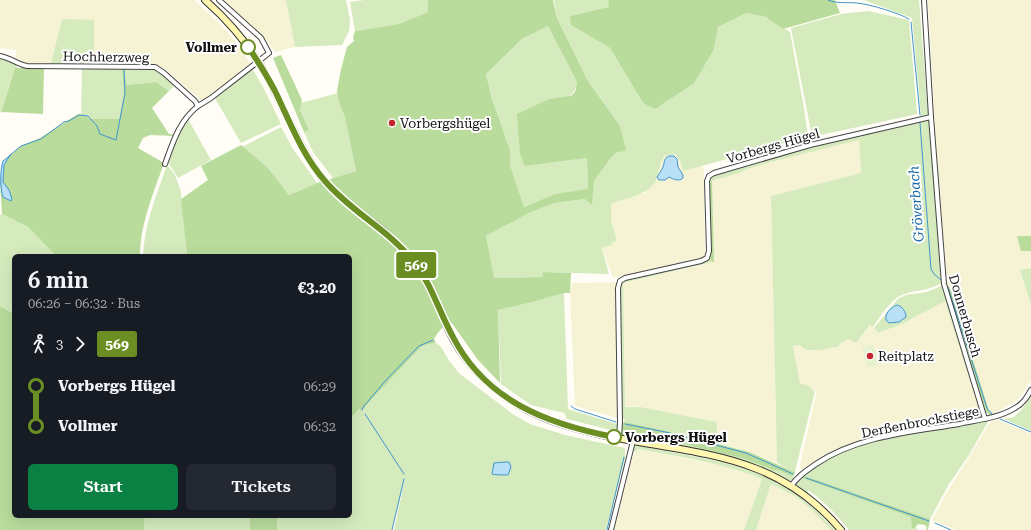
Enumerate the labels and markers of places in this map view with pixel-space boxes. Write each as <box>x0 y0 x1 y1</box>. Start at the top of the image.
marker: Vollmer <box>240 39 256 55</box>
place label: Vollmer <box>185 40 237 55</box>
place label: Vorbergshügel <box>400 116 490 131</box>
marker: Vorbergshügel <box>387 118 397 128</box>
place label: Reitplatz <box>878 349 934 364</box>
marker: Reitplatz <box>865 351 875 361</box>
marker: Vorbergs Hügel <box>606 429 622 445</box>
place label: Vorbergs Hügel <box>625 430 728 445</box>

